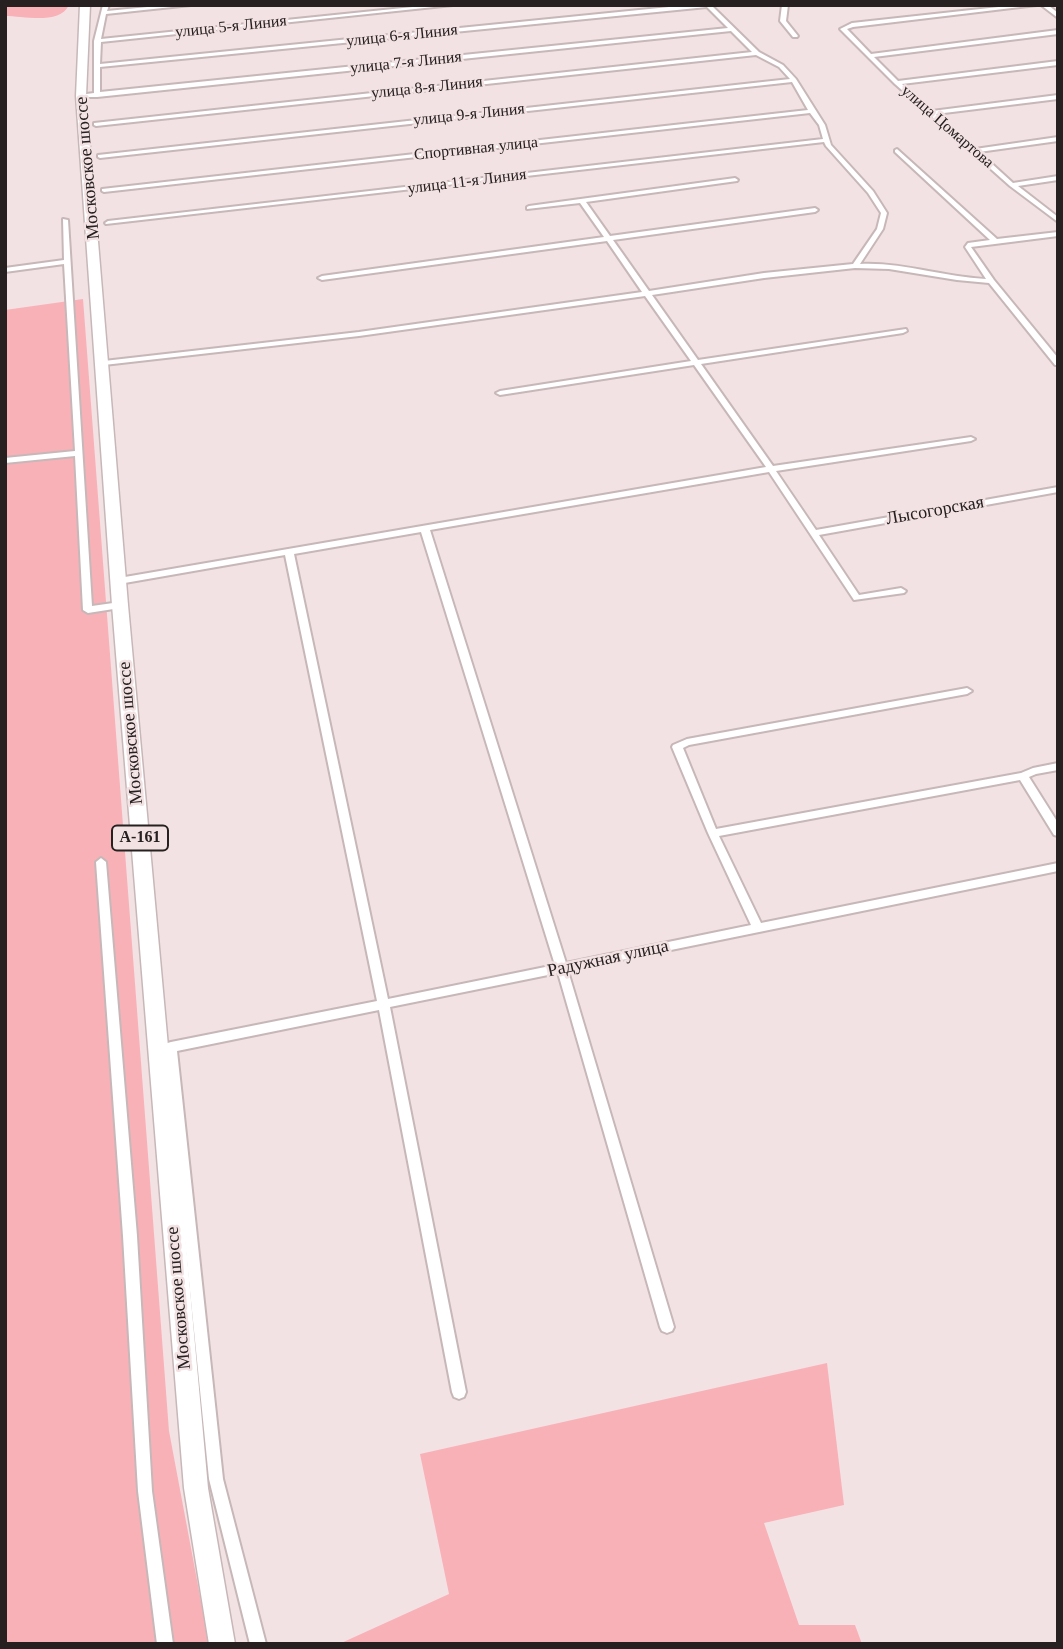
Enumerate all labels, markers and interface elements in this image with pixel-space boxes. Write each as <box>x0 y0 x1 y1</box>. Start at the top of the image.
street label: улица 5-я Линия <box>174 12 288 42</box>
street label: улица 6-я Линия <box>345 21 459 51</box>
street label: улица 7-я Линия <box>349 48 463 78</box>
street label: улица 8-я Линия <box>370 73 484 103</box>
street label: улица Цомартова <box>897 81 997 173</box>
street label: Московское шоссе <box>71 96 105 240</box>
street label: улица 9-я Линия <box>412 100 526 130</box>
street label: Спортивная улица <box>413 133 539 165</box>
street label: улица 11-я Линия <box>407 165 527 199</box>
street label: Лысогорская <box>884 492 986 530</box>
street label: Московское шоссе <box>114 661 148 805</box>
road number: А-161 <box>112 825 168 850</box>
street label: Радужная улица <box>545 936 671 982</box>
street label: Московское шоссе <box>162 1226 196 1370</box>

